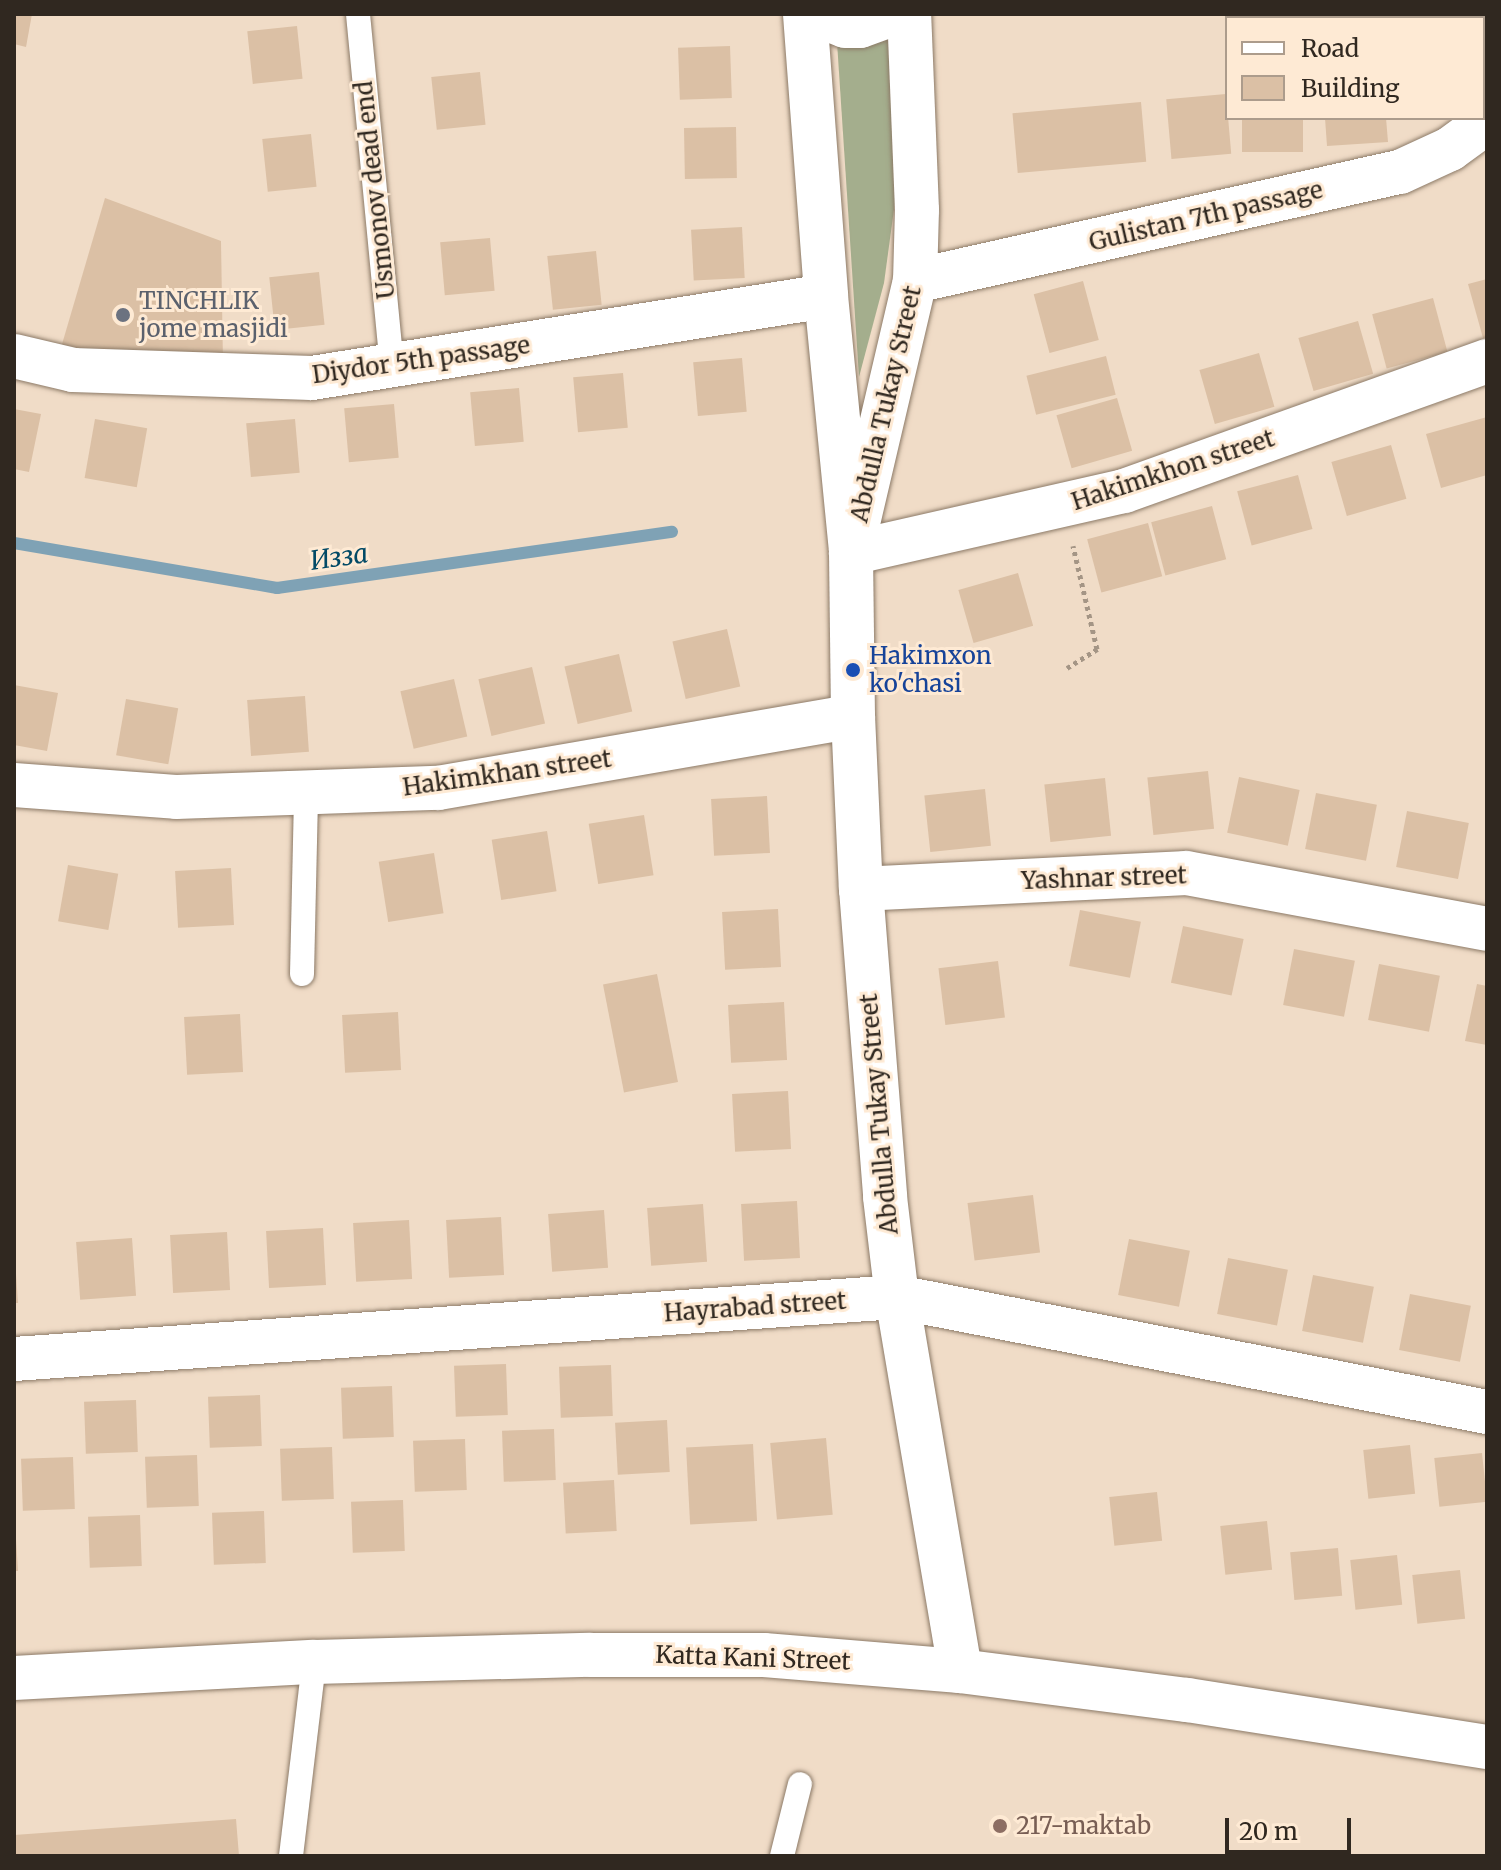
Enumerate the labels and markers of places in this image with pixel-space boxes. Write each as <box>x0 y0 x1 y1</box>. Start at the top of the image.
place label: TINCHLIK jome masjidi <box>139 287 288 343</box>
marker: TINCHLIK jome masjidi <box>114 306 132 324</box>
place label: Hakimxon ko'chasi <box>869 642 992 698</box>
marker: Hakimxon ko'chasi <box>844 661 862 679</box>
place label: 217-maktab <box>1016 1812 1151 1840</box>
marker: 217-maktab <box>991 1817 1009 1835</box>

